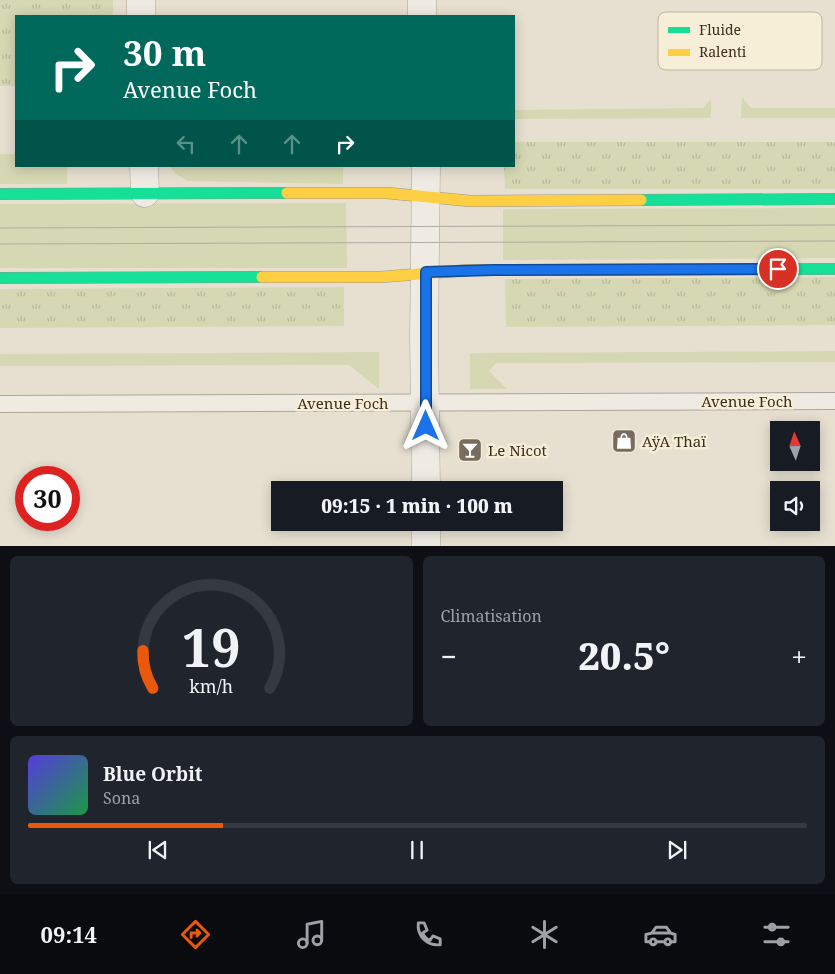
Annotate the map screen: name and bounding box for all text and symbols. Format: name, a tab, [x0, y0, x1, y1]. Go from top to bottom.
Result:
legend	[658, 12, 822, 70]
text: Fluide	[699, 20, 741, 39]
text: 30 m	[123, 29, 206, 76]
icon: right	[40, 35, 105, 100]
text: Ralenti	[699, 42, 747, 61]
text: Avenue Foch	[123, 74, 257, 104]
icon: left	[172, 130, 200, 158]
icon: ahead	[225, 130, 253, 158]
icon: ahead	[278, 130, 306, 158]
icon: right	[331, 130, 359, 158]
pin	[757, 248, 799, 290]
icon: arrive	[764, 255, 792, 283]
street label: Avenue Foch	[701, 391, 793, 411]
street label: Avenue Foch	[297, 393, 389, 413]
position arrow	[399, 399, 451, 451]
north arrow	[770, 421, 820, 471]
map controls	[770, 421, 820, 531]
shop icon: AÿA Thaï	[611, 428, 637, 454]
place label: AÿA Thaï	[642, 431, 706, 451]
bar icon: Le Nicot	[457, 437, 483, 463]
place label: Le Nicot	[488, 440, 547, 460]
speed limit sign: 30	[15, 466, 80, 531]
button: sound	[770, 481, 820, 531]
text: 09:15 · 1 min · 100 m	[321, 493, 513, 519]
text: Climatisation	[441, 605, 542, 627]
text: 19	[182, 611, 241, 682]
text: 20.5°	[578, 629, 670, 681]
text: −	[441, 637, 457, 675]
text: +	[791, 637, 807, 675]
text: km/h	[189, 674, 233, 698]
text: Blue Orbit	[103, 761, 203, 787]
text: Sona	[103, 787, 140, 809]
icon: previous	[144, 836, 172, 864]
icon: pause	[403, 836, 431, 864]
icon: next	[663, 836, 691, 864]
icon: directions	[178, 917, 213, 952]
icon: music	[294, 917, 329, 952]
icon: phone	[411, 917, 446, 952]
icon: climate	[527, 917, 562, 952]
icon: car	[643, 917, 678, 952]
icon: filters	[759, 917, 794, 952]
text: 09:14	[41, 919, 97, 949]

